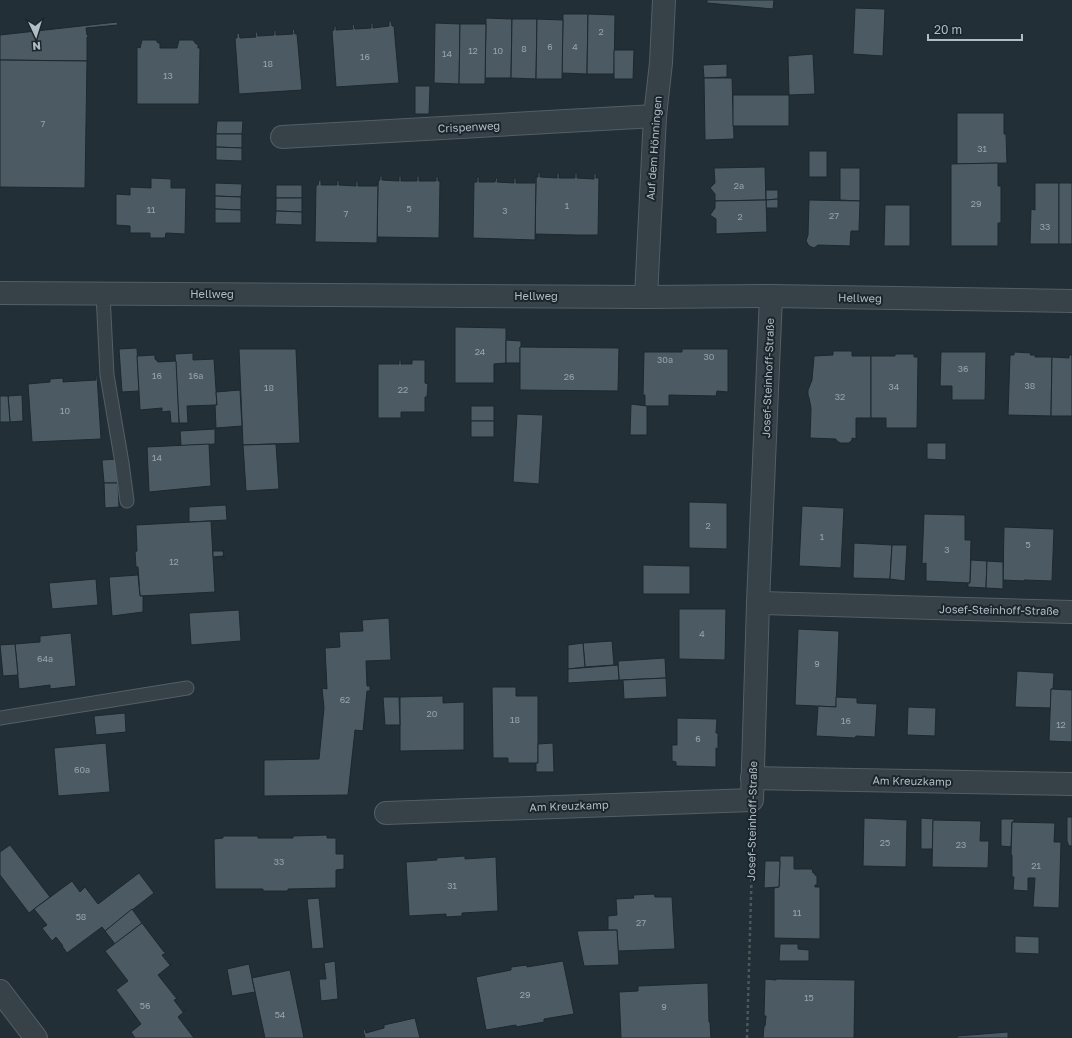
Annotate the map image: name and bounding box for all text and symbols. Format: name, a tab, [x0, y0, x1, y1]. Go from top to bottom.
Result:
north arrow	[16, 16, 56, 56]
scale bar	[928, 16, 1022, 42]
text: 20 m	[934, 22, 962, 37]
house number: 2	[598, 26, 604, 37]
text: N	[32, 40, 41, 53]
house number: 6	[547, 41, 553, 52]
house number: 4	[572, 41, 578, 52]
house number: 8	[521, 43, 527, 54]
house number: 12	[468, 45, 478, 56]
house number: 10	[493, 45, 503, 56]
house number: 14	[442, 48, 452, 59]
house number: 16	[360, 51, 370, 62]
house number: 18	[263, 58, 273, 69]
house number: 13	[163, 70, 173, 81]
street label: Auf dem Hönningen	[643, 95, 664, 200]
house number: 7	[41, 118, 46, 129]
street label: Crispenweg	[438, 118, 500, 135]
house number: 31	[977, 143, 987, 154]
house number: 2a	[734, 180, 744, 191]
house number: 29	[971, 198, 981, 209]
house number: 1	[565, 200, 570, 211]
house number: 5	[406, 203, 412, 214]
house number: 11	[147, 204, 156, 215]
house number: 3	[502, 205, 508, 216]
house number: 7	[344, 208, 349, 219]
house number: 27	[829, 210, 839, 221]
house number: 2	[737, 211, 743, 222]
house number: 33	[1040, 221, 1050, 232]
street label: Hellweg	[190, 287, 234, 300]
street label: Hellweg	[514, 289, 558, 302]
street label: Hellweg	[838, 291, 882, 304]
street label: Josef-Steinhoff-Straße	[759, 318, 776, 438]
house number: 24	[475, 346, 486, 357]
house number: 30	[704, 351, 715, 362]
house number: 30a	[657, 354, 673, 365]
house number: 36	[958, 363, 968, 374]
house number: 16	[152, 370, 162, 381]
house number: 16a	[189, 370, 203, 381]
house number: 26	[564, 371, 574, 382]
house number: 38	[1025, 380, 1035, 391]
house number: 34	[889, 381, 900, 392]
house number: 18	[264, 382, 274, 393]
house number: 22	[398, 384, 408, 395]
house number: 32	[835, 391, 845, 402]
house number: 10	[60, 405, 70, 416]
house number: 14	[152, 452, 162, 463]
house number: 2	[705, 520, 711, 531]
house number: 1	[820, 531, 825, 542]
house number: 5	[1025, 539, 1031, 550]
house number: 3	[944, 544, 950, 555]
house number: 12	[169, 556, 179, 567]
street label: Josef-Steinhoff-Straße	[939, 602, 1059, 617]
house number: 4	[699, 628, 705, 639]
house number: 64a	[37, 653, 53, 664]
house number: 9	[814, 658, 820, 669]
house number: 62	[340, 694, 350, 705]
house number: 20	[427, 708, 438, 719]
house number: 18	[510, 714, 520, 725]
house number: 16	[841, 715, 851, 726]
house number: 12	[1056, 719, 1066, 730]
house number: 6	[695, 733, 701, 744]
street label: Josef-Steinhoff-Straße	[744, 761, 759, 881]
house number: 60a	[74, 764, 90, 775]
street label: Am Kreuzkamp	[872, 773, 952, 788]
street label: Am Kreuzkamp	[529, 798, 609, 813]
house number: 25	[880, 837, 890, 848]
house number: 23	[956, 839, 966, 850]
house number: 33	[274, 856, 284, 867]
house number: 21	[1031, 860, 1041, 871]
house number: 31	[447, 880, 457, 891]
house number: 11	[793, 907, 802, 918]
house number: 58	[76, 911, 86, 922]
house number: 27	[636, 917, 646, 928]
house number: 29	[520, 989, 530, 1000]
house number: 15	[804, 992, 814, 1003]
house number: 56	[140, 1000, 150, 1011]
house number: 9	[661, 1001, 667, 1012]
house number: 54	[275, 1009, 286, 1020]

